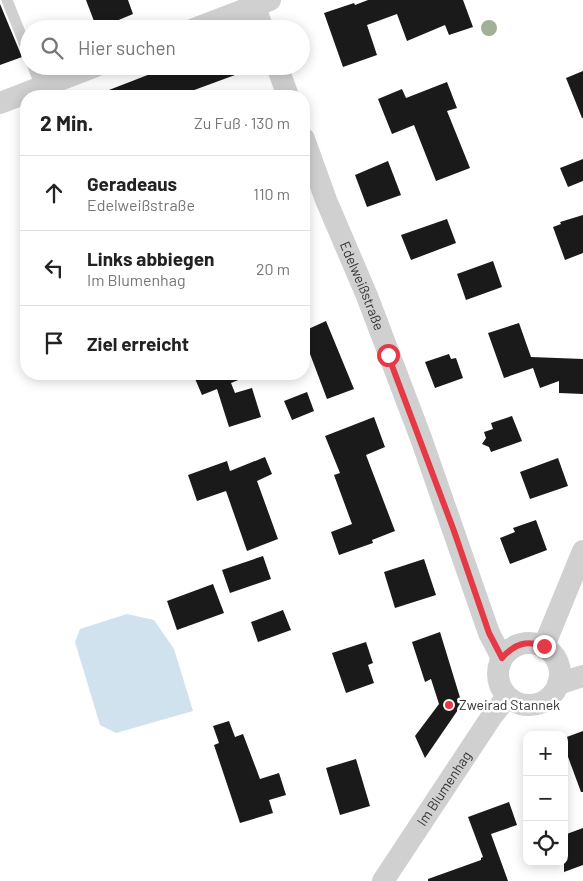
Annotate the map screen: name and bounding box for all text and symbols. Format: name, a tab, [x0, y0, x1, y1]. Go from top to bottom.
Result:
search box	[20, 20, 310, 75]
icon: search	[38, 34, 66, 62]
text: Hier suchen	[78, 36, 176, 59]
text: 2 Min.	[40, 110, 93, 135]
text: Zu Fuß · 130 m	[194, 113, 290, 132]
text: Geradeaus	[87, 172, 177, 195]
icon: ahead	[40, 179, 68, 207]
text: 110 m	[253, 184, 290, 203]
text: Edelweißstraße	[87, 195, 195, 214]
street label: Edelweißstraße	[337, 239, 388, 333]
text: Links abbiegen	[87, 247, 214, 270]
icon: left	[40, 254, 68, 282]
text: 20 m	[256, 259, 290, 278]
text: Im Blumenhag	[87, 270, 185, 289]
icon: arrive	[40, 329, 68, 357]
text: Ziel erreicht	[87, 332, 189, 355]
route start	[377, 344, 400, 367]
route end	[533, 635, 556, 658]
place label: Zweirad Stannek	[459, 696, 560, 713]
marker: Zweirad Stannek	[443, 699, 455, 711]
map controls	[523, 731, 568, 866]
button: +	[523, 731, 568, 776]
street label: Im Blumenhag	[413, 747, 475, 829]
button: −	[523, 776, 568, 821]
button: locate	[523, 821, 568, 866]

